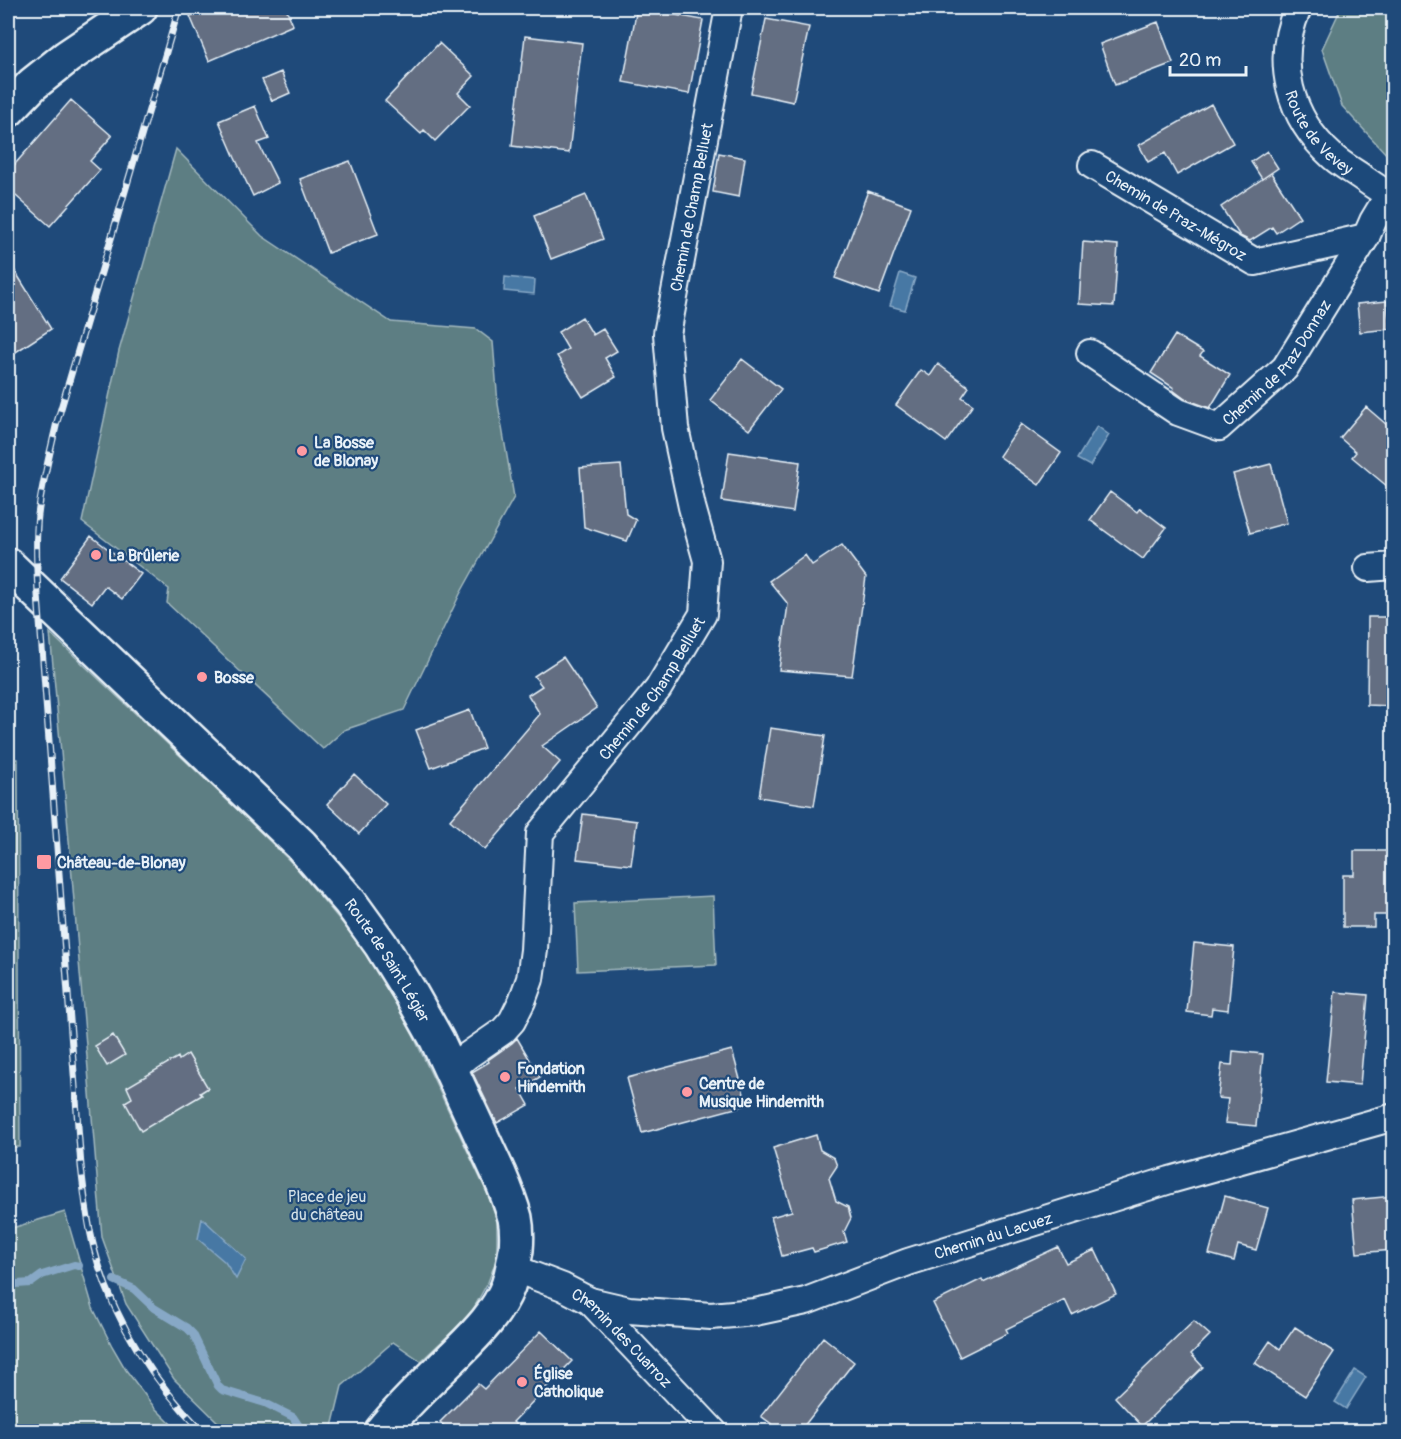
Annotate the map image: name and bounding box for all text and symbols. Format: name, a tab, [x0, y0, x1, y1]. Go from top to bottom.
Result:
scale bar	[1170, 39, 1246, 77]
text: 20 m	[1179, 49, 1221, 72]
street label: Route de Vevey	[1280, 88, 1357, 180]
street label: Chemin de Champ Belluet	[666, 121, 718, 293]
street label: Chemin de Praz-Mégroz	[1101, 166, 1250, 266]
street label: Chemin de Praz Donnaz	[1219, 296, 1336, 430]
place label: La Bosse de Blonay	[314, 433, 378, 471]
marker: La Bosse de Blonay	[295, 444, 309, 458]
place label: La Brûlerie	[108, 546, 180, 566]
marker: La Brûlerie	[89, 548, 103, 562]
street label: Chemin de Champ Belluet	[595, 613, 710, 764]
place label: Bosse	[214, 668, 255, 688]
marker: Bosse	[195, 670, 209, 684]
marker: Château-de-Blonay	[35, 853, 53, 871]
place label: Château-de-Blonay	[57, 853, 186, 873]
street label: Route de Saint Légier	[340, 895, 434, 1026]
place label: Fondation Hindemith	[517, 1059, 586, 1097]
marker: Fondation Hindemith	[498, 1070, 512, 1084]
place label: Centre de Musique Hindemith	[699, 1074, 825, 1112]
marker: Centre de Musique Hindemith	[680, 1085, 694, 1099]
park label: Place de jeu du château	[288, 1187, 366, 1225]
street label: Chemin du Lacuez	[932, 1208, 1055, 1264]
street label: Chemin des Cuarroz	[568, 1284, 676, 1392]
place label: Église Catholique	[534, 1363, 605, 1402]
marker: Église Catholique	[515, 1375, 529, 1389]

